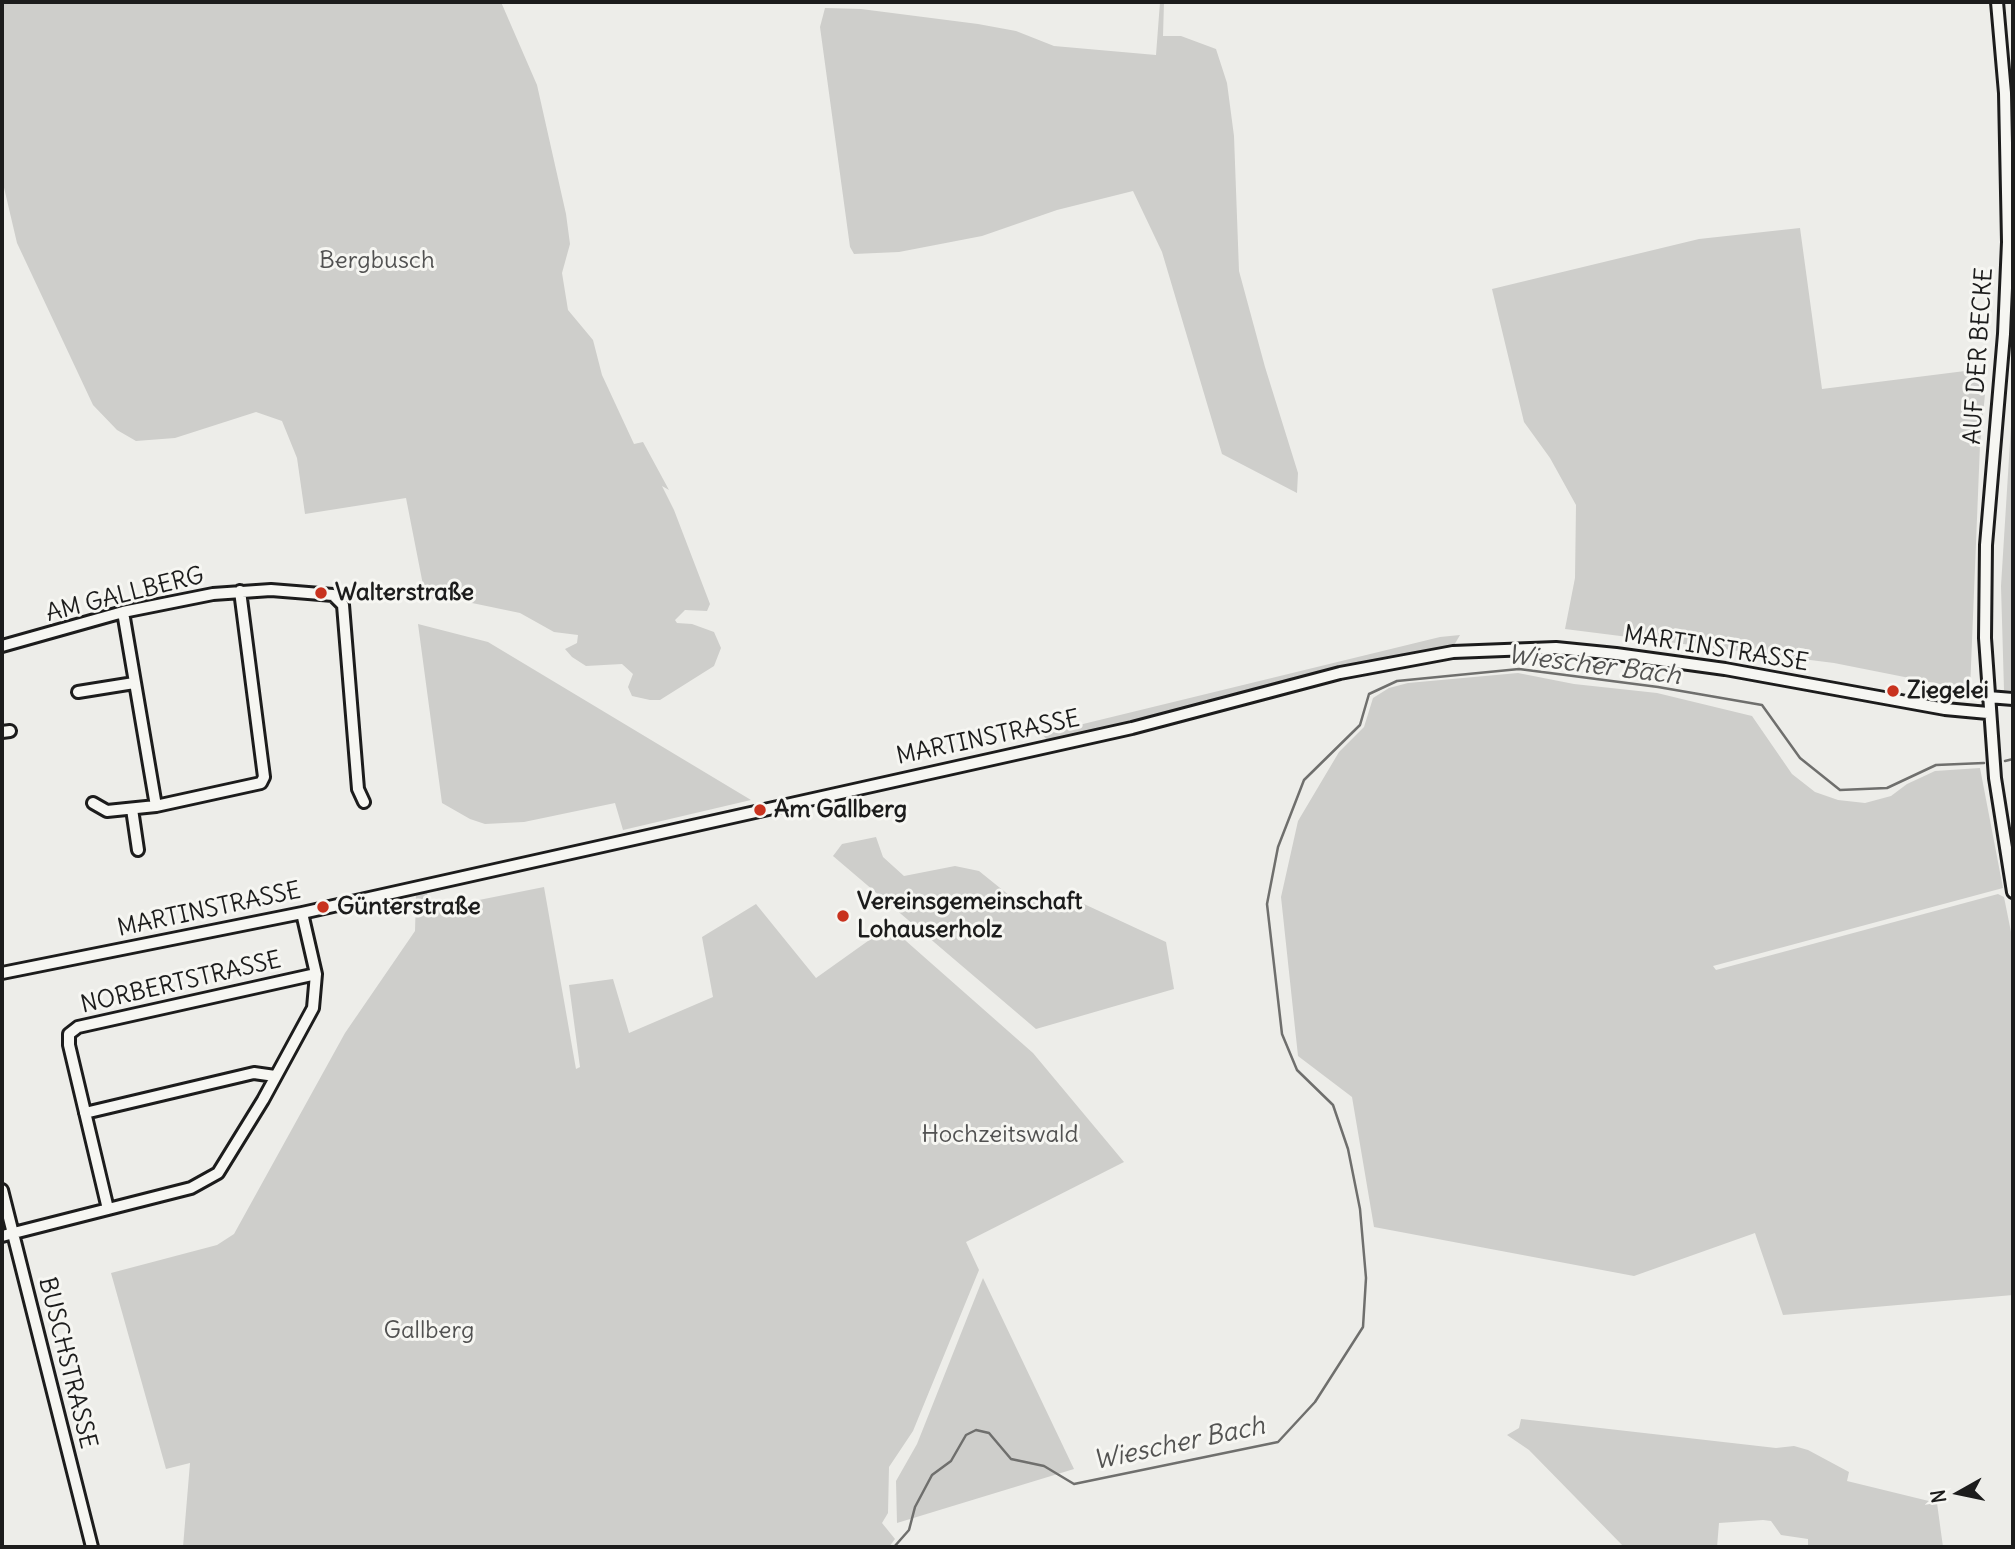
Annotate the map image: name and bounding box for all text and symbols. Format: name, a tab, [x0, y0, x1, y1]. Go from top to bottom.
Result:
park label: Bergbusch	[319, 247, 435, 275]
street label: AUF DER BECKE	[1958, 267, 2000, 445]
street label: AM GALLBERG	[43, 561, 207, 629]
place label: Walterstraße	[335, 579, 474, 607]
marker: Walterstraße	[313, 585, 329, 601]
street label: MARTINSTRASSE	[1622, 620, 1810, 678]
water label: Wiescher Bach	[1506, 640, 1682, 692]
place label: Ziegelei	[1907, 677, 1989, 705]
marker: Ziegelei	[1885, 683, 1901, 699]
street label: MARTINSTRASSE	[894, 705, 1082, 771]
place label: Am Gallberg	[774, 796, 907, 824]
marker: Am Gallberg	[752, 802, 768, 818]
street label: MARTINSTRASSE	[115, 877, 303, 943]
place label: Vereinsgemeinschaft Lohauserholz	[857, 888, 1082, 944]
place label: Günterstraße	[337, 893, 481, 921]
marker: Günterstraße	[315, 899, 331, 915]
marker: Vereinsgemeinschaft Lohauserholz	[835, 908, 851, 924]
street label: NORBERTSTRASSE	[78, 946, 284, 1020]
park label: Hochzeitswald	[921, 1121, 1079, 1149]
street label: BUSCHSTRASSE	[32, 1274, 102, 1452]
park label: Gallberg	[384, 1317, 474, 1345]
water label: Wiescher Bach	[1090, 1411, 1268, 1477]
north arrow	[1924, 1458, 1994, 1528]
text: N	[1925, 1488, 1951, 1505]

